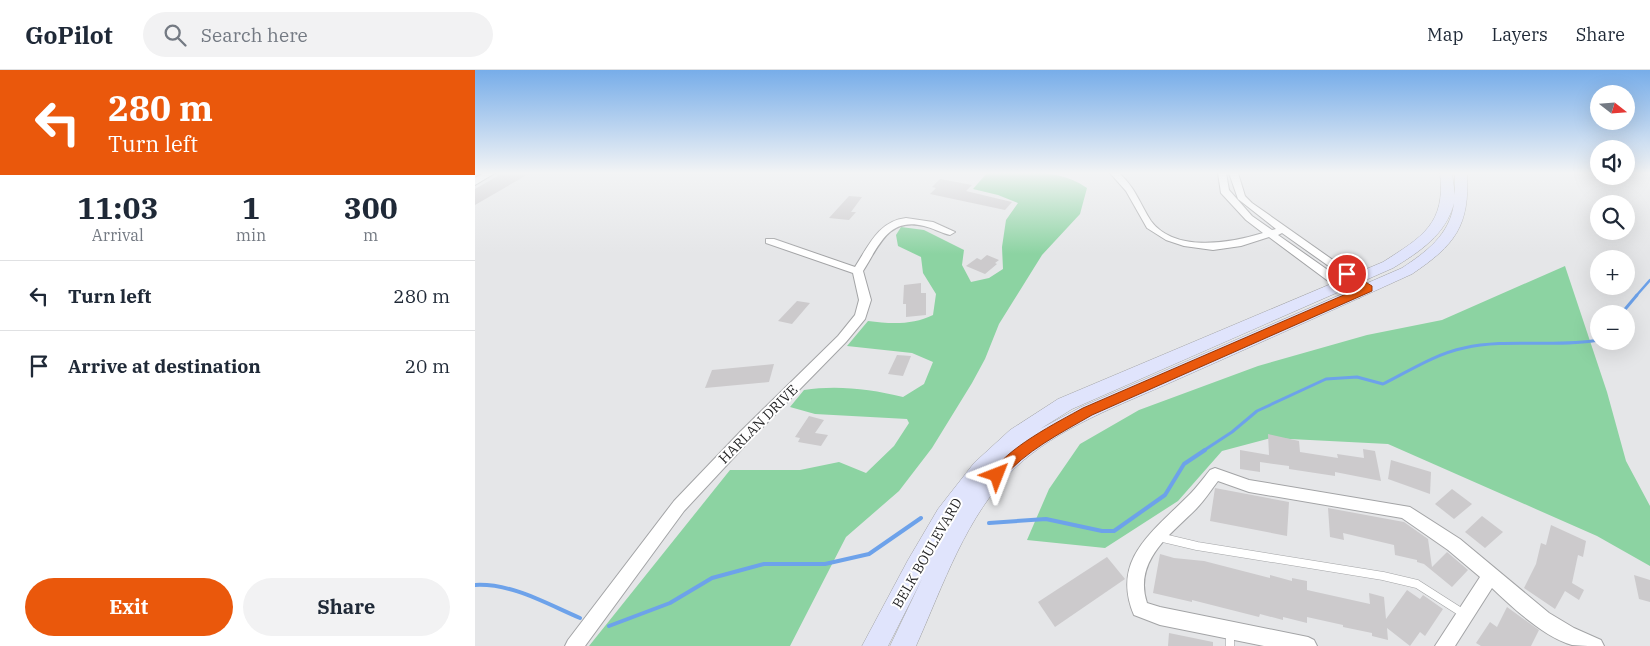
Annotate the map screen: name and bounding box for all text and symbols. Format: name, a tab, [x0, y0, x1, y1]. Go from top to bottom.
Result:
search box	[143, 12, 493, 57]
text: GoPilot	[25, 19, 113, 51]
icon: search	[161, 21, 189, 49]
text: Search here	[201, 23, 308, 47]
text: Map	[1427, 23, 1464, 46]
text: Layers	[1492, 23, 1548, 46]
text: Share	[1576, 23, 1625, 46]
text: 280 m	[108, 85, 213, 131]
north arrow	[1590, 85, 1635, 130]
map controls	[1590, 85, 1635, 350]
icon: left	[25, 90, 90, 155]
text: Turn left	[108, 129, 198, 158]
button: sound	[1590, 140, 1635, 185]
text: 11:03	[77, 188, 158, 227]
text: 1	[242, 188, 260, 227]
text: 300	[344, 188, 398, 227]
button: search	[1590, 195, 1635, 240]
text: Arrival	[92, 225, 144, 245]
text: min	[236, 225, 266, 245]
text: m	[363, 225, 378, 245]
button: +	[1590, 250, 1635, 295]
pin	[1326, 253, 1368, 295]
icon: arrive	[1333, 260, 1361, 288]
icon: left	[25, 282, 53, 310]
text: Turn left	[68, 284, 151, 308]
text: 280 m	[393, 284, 450, 308]
button: −	[1590, 305, 1635, 350]
icon: arrive	[25, 352, 53, 380]
text: Arrive at destination	[68, 354, 261, 378]
text: 20 m	[405, 354, 450, 378]
street label: HARLAN DRIVE	[715, 381, 801, 467]
position arrow	[970, 448, 1022, 500]
street label: BELK BOULEVARD	[888, 495, 966, 611]
button: Exit	[25, 578, 233, 636]
button: Share	[243, 578, 450, 636]

